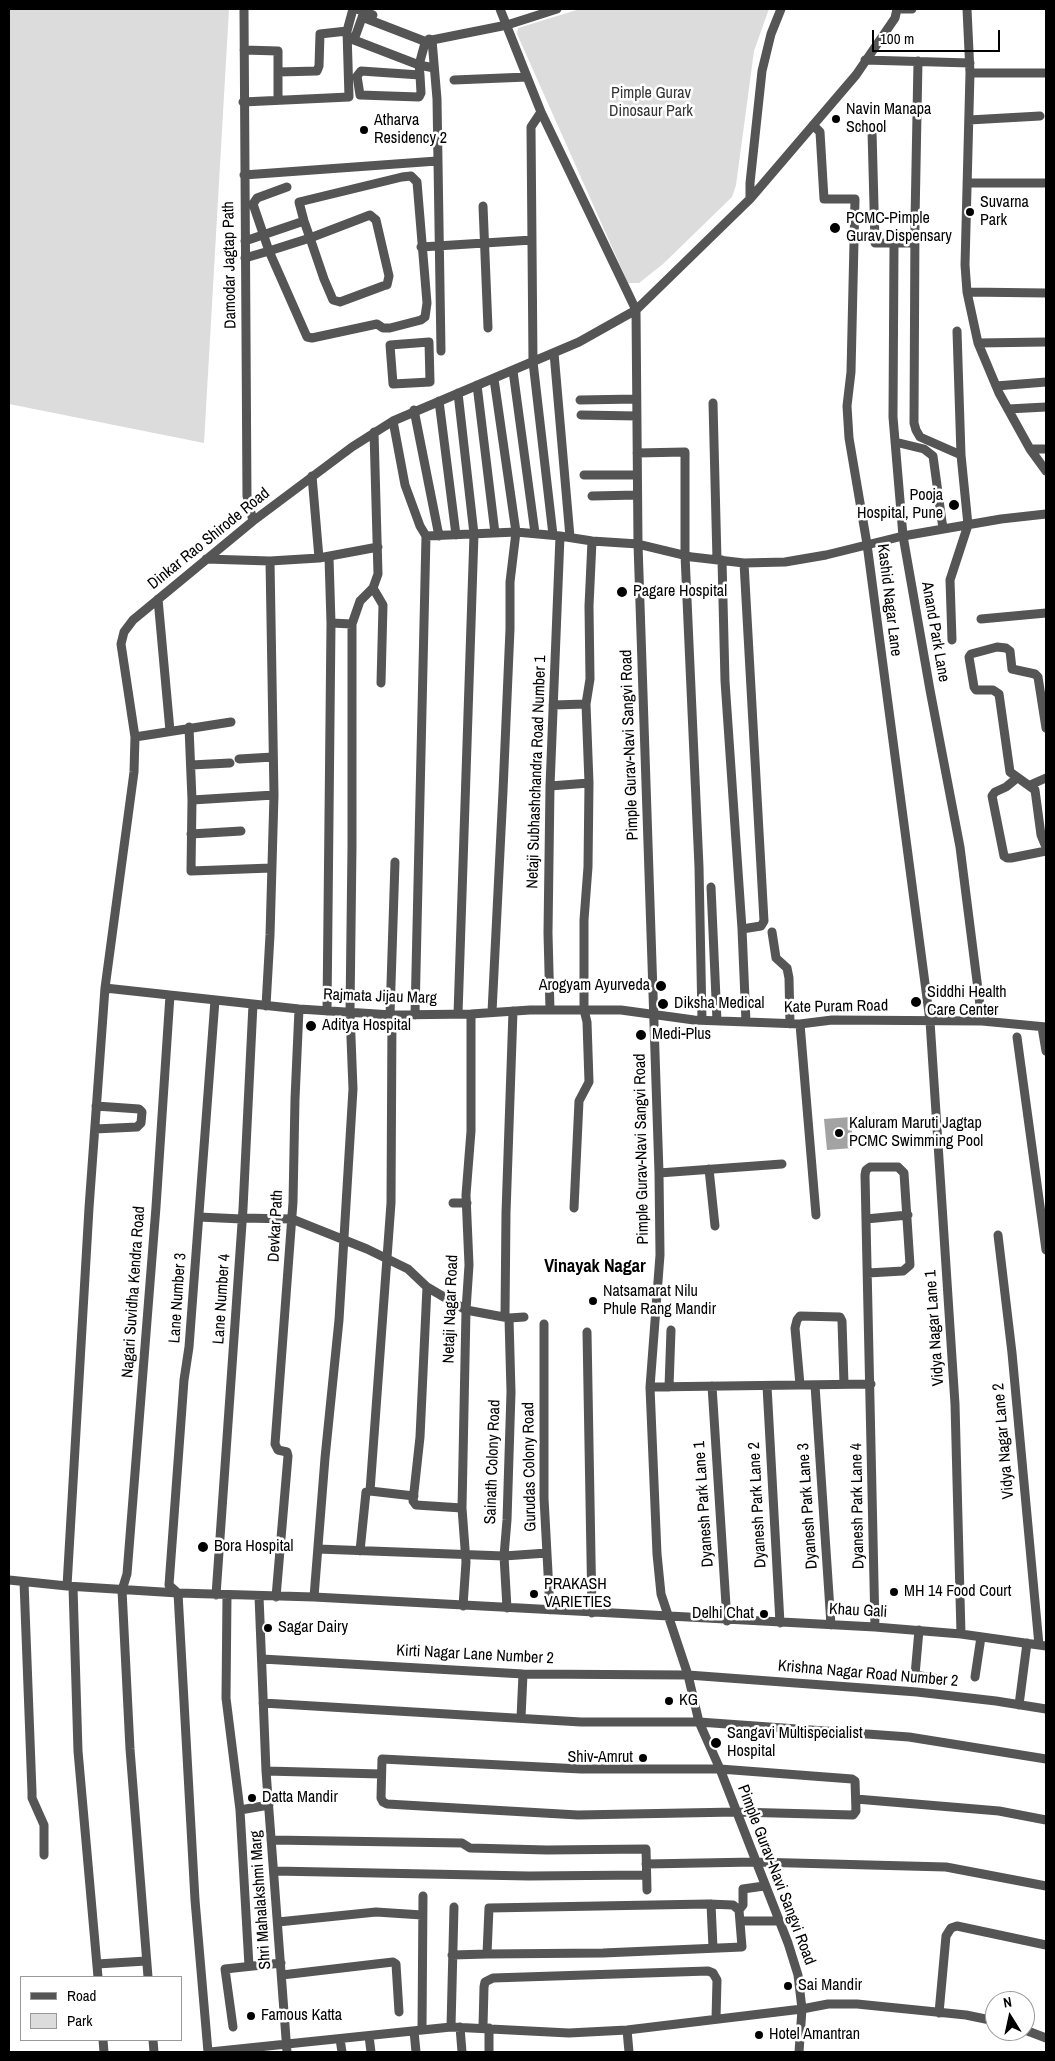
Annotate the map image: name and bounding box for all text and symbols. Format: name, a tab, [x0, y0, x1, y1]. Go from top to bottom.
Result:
scale bar	[875, 20, 1002, 52]
text: 100 m	[880, 28, 914, 49]
park label: Pimple Gurav Dinosaur Park	[609, 84, 693, 122]
place label: Navin Manapa School	[846, 100, 931, 138]
place label: Atharva Residency 2	[374, 111, 447, 149]
marker: Navin Manapa School	[830, 113, 842, 125]
marker: Atharva Residency 2	[358, 124, 370, 136]
place label: Suvarna Park	[980, 193, 1029, 231]
street label: Damodar Jagtap Path	[219, 201, 241, 329]
marker: Suvarna Park	[964, 206, 976, 218]
place label: PCMC-Pimple Gurav Dispensary	[846, 209, 952, 247]
marker: PCMC-Pimple Gurav Dispensary	[828, 221, 842, 235]
street label: Dinkar Rao Shirode Road	[144, 484, 274, 594]
place label: Pooja Hospital, Pune	[857, 486, 943, 524]
marker: Pooja Hospital, Pune	[947, 498, 961, 512]
street label: Kashid Nagar Lane	[873, 543, 905, 657]
street label: Anand Park Lane	[917, 580, 953, 684]
place label: Pagare Hospital	[633, 582, 727, 602]
marker: Pagare Hospital	[615, 585, 629, 599]
street label: Pimple Gurav-Navi Sangvi Road	[617, 649, 643, 841]
street label: Netaji Subhashchandra Road Number 1	[523, 655, 551, 889]
place label: Arogyam Ayurveda	[539, 976, 650, 996]
marker: Arogyam Ayurveda	[654, 979, 668, 993]
place label: Siddhi Health Care Center	[927, 983, 1007, 1021]
street label: Rajmata Jijau Marg	[323, 985, 437, 1009]
place label: Diksha Medical	[674, 994, 764, 1014]
marker: Siddhi Health Care Center	[909, 995, 923, 1009]
street label: Kate Puram Road	[784, 996, 888, 1018]
marker: Diksha Medical	[656, 997, 670, 1011]
place label: Aditya Hospital	[322, 1016, 411, 1036]
marker: Aditya Hospital	[304, 1019, 318, 1033]
place label: Medi-Plus	[652, 1025, 711, 1045]
marker: Medi-Plus	[634, 1028, 648, 1042]
street label: Pimple Gurav-Navi Sangvi Road	[631, 1053, 653, 1245]
place label: Kaluram Maruti Jagtap PCMC Swimming Pool	[849, 1114, 983, 1152]
marker: Kaluram Maruti Jagtap PCMC Swimming Pool	[833, 1127, 845, 1139]
street label: Devkar Path	[265, 1189, 287, 1263]
street label: Nagari Suvidha Kendra Road	[118, 1205, 150, 1379]
street label: Lane Number 3	[165, 1252, 191, 1344]
street label: Lane Number 4	[209, 1253, 235, 1345]
street label: Netaji Nagar Road	[440, 1254, 462, 1364]
district label: Vinayak Nagar	[544, 1256, 646, 1278]
street label: Vidya Nagar Lane 1	[921, 1269, 949, 1387]
place label: Natsamarat Nilu Phule Rang Mandir	[603, 1282, 716, 1320]
marker: Natsamarat Nilu Phule Rang Mandir	[587, 1295, 599, 1307]
street label: Vidya Nagar Lane 2	[989, 1382, 1019, 1500]
street label: Sainath Colony Road	[481, 1399, 505, 1525]
street label: Gurudas Colony Road	[519, 1402, 541, 1532]
street label: Dyanesh Park Lane 1	[690, 1440, 718, 1568]
street label: Dyanesh Park Lane 2	[745, 1441, 771, 1569]
street label: Dyanesh Park Lane 3	[794, 1442, 822, 1570]
street label: Dyanesh Park Lane 4	[847, 1443, 869, 1569]
place label: Bora Hospital	[214, 1537, 293, 1557]
marker: Bora Hospital	[196, 1540, 210, 1554]
place label: PRAKASH VARIETIES	[544, 1575, 612, 1613]
place label: MH 14 Food Court	[904, 1582, 1011, 1602]
marker: MH 14 Food Court	[888, 1586, 900, 1598]
marker: PRAKASH VARIETIES	[528, 1588, 540, 1600]
street label: Khau Gali	[828, 1600, 888, 1622]
place label: Delhi Chat	[692, 1604, 754, 1624]
marker: Delhi Chat	[758, 1608, 770, 1620]
place label: Sagar Dairy	[278, 1618, 348, 1638]
marker: Sagar Dairy	[262, 1622, 274, 1634]
street label: Kirti Nagar Lane Number 2	[396, 1641, 554, 1669]
street label: Krishna Nagar Road Number 2	[777, 1657, 959, 1691]
place label: KG	[679, 1691, 698, 1711]
marker: KG	[663, 1695, 675, 1707]
place label: Sangavi Multispecialist Hospital	[727, 1724, 863, 1762]
marker: Sangavi Multispecialist Hospital	[709, 1736, 723, 1750]
place label: Shiv-Amrut	[567, 1748, 633, 1768]
marker: Shiv-Amrut	[637, 1752, 649, 1764]
street label: Pimple Gurav-Navi Sangvi Road	[733, 1782, 819, 1968]
place label: Datta Mandir	[262, 1788, 338, 1808]
marker: Datta Mandir	[246, 1792, 258, 1804]
street label: Shri Mahalakshmi Marg	[247, 1830, 275, 1970]
legend	[20, 1976, 182, 2041]
place label: Sai Mandir	[798, 1976, 862, 1996]
marker: Sai Mandir	[782, 1980, 794, 1992]
text: Road	[67, 1985, 96, 2006]
north arrow	[985, 1991, 1035, 2041]
text: N	[1002, 1993, 1013, 2012]
place label: Famous Katta	[261, 2006, 342, 2026]
text: Park	[67, 2010, 92, 2031]
marker: Famous Katta	[245, 2010, 257, 2022]
place label: Hotel Amantran	[769, 2025, 860, 2045]
marker: Hotel Amantran	[753, 2029, 765, 2041]

